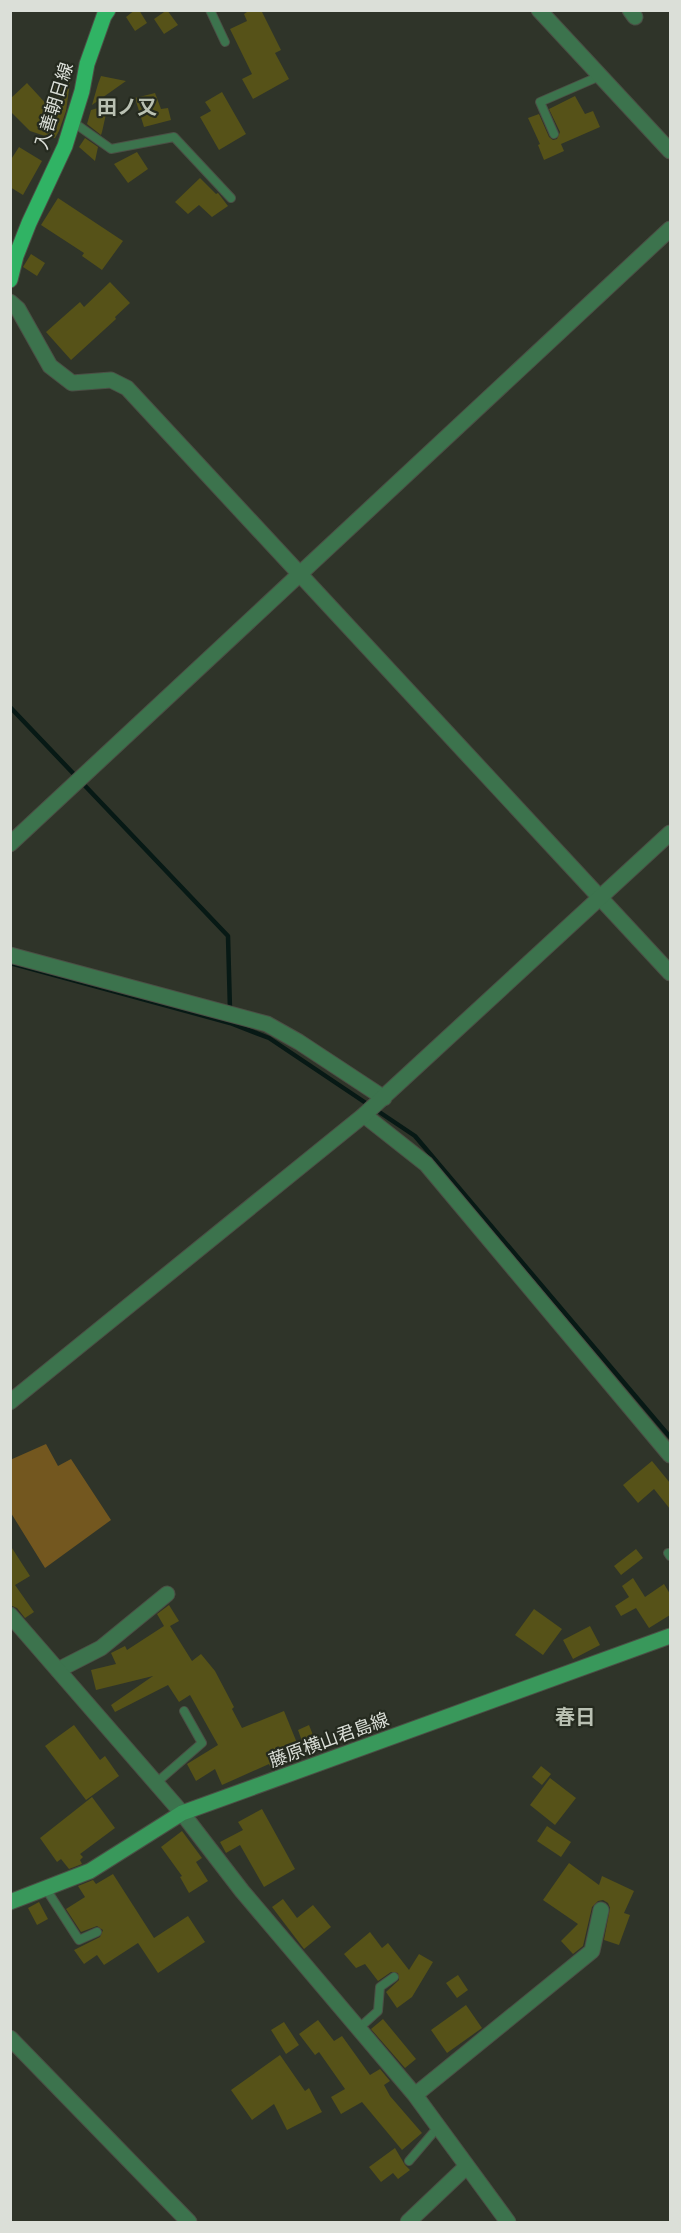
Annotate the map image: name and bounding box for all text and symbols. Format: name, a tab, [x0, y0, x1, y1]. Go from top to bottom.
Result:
street label: 入善朝日線	[30, 60, 77, 152]
district label: 田ノ又	[97, 95, 157, 119]
district label: 春日	[555, 1705, 595, 1729]
street label: 藤原横山君島線	[266, 1708, 392, 1771]

